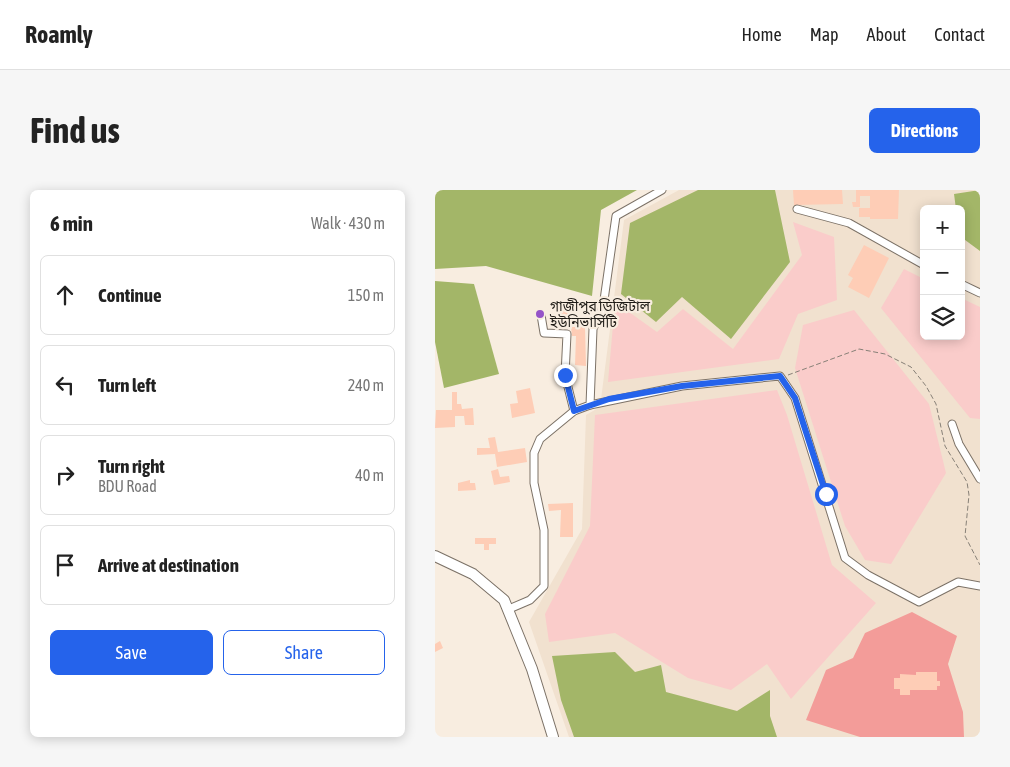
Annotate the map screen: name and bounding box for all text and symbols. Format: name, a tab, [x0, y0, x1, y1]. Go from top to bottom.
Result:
text: Roamly	[25, 21, 93, 48]
text: Home	[742, 24, 782, 45]
text: Map	[810, 24, 839, 45]
text: About	[867, 24, 906, 45]
text: Contact	[934, 24, 985, 45]
button: Directions	[869, 108, 980, 153]
text: Find us	[30, 110, 120, 150]
map controls	[920, 205, 965, 340]
button: +	[920, 205, 965, 250]
text: 6 min	[50, 211, 93, 235]
text: Walk · 430 m	[311, 214, 385, 232]
button: −	[920, 250, 965, 295]
icon: ahead	[51, 281, 79, 309]
text: Continue	[98, 284, 162, 306]
text: 150 m	[348, 286, 384, 304]
button: layers	[920, 295, 965, 340]
place label: গাজীপুর ডিজিটাল ইউনিভার্সিটি	[549, 298, 651, 330]
marker: গাজীপুর ডিজিটাল ইউনিভার্সিটি	[534, 308, 546, 320]
route end	[554, 364, 577, 387]
icon: left	[51, 371, 79, 399]
text: Turn left	[98, 374, 156, 396]
text: 240 m	[348, 376, 384, 394]
text: Turn right	[98, 455, 165, 477]
icon: right	[51, 461, 79, 489]
text: 40 m	[355, 466, 384, 484]
text: BDU Road	[98, 477, 157, 495]
route start	[815, 483, 838, 506]
icon: arrive	[51, 551, 79, 579]
text: Arrive at destination	[98, 554, 239, 576]
button: Save	[50, 630, 213, 675]
button: Share	[223, 630, 385, 675]

